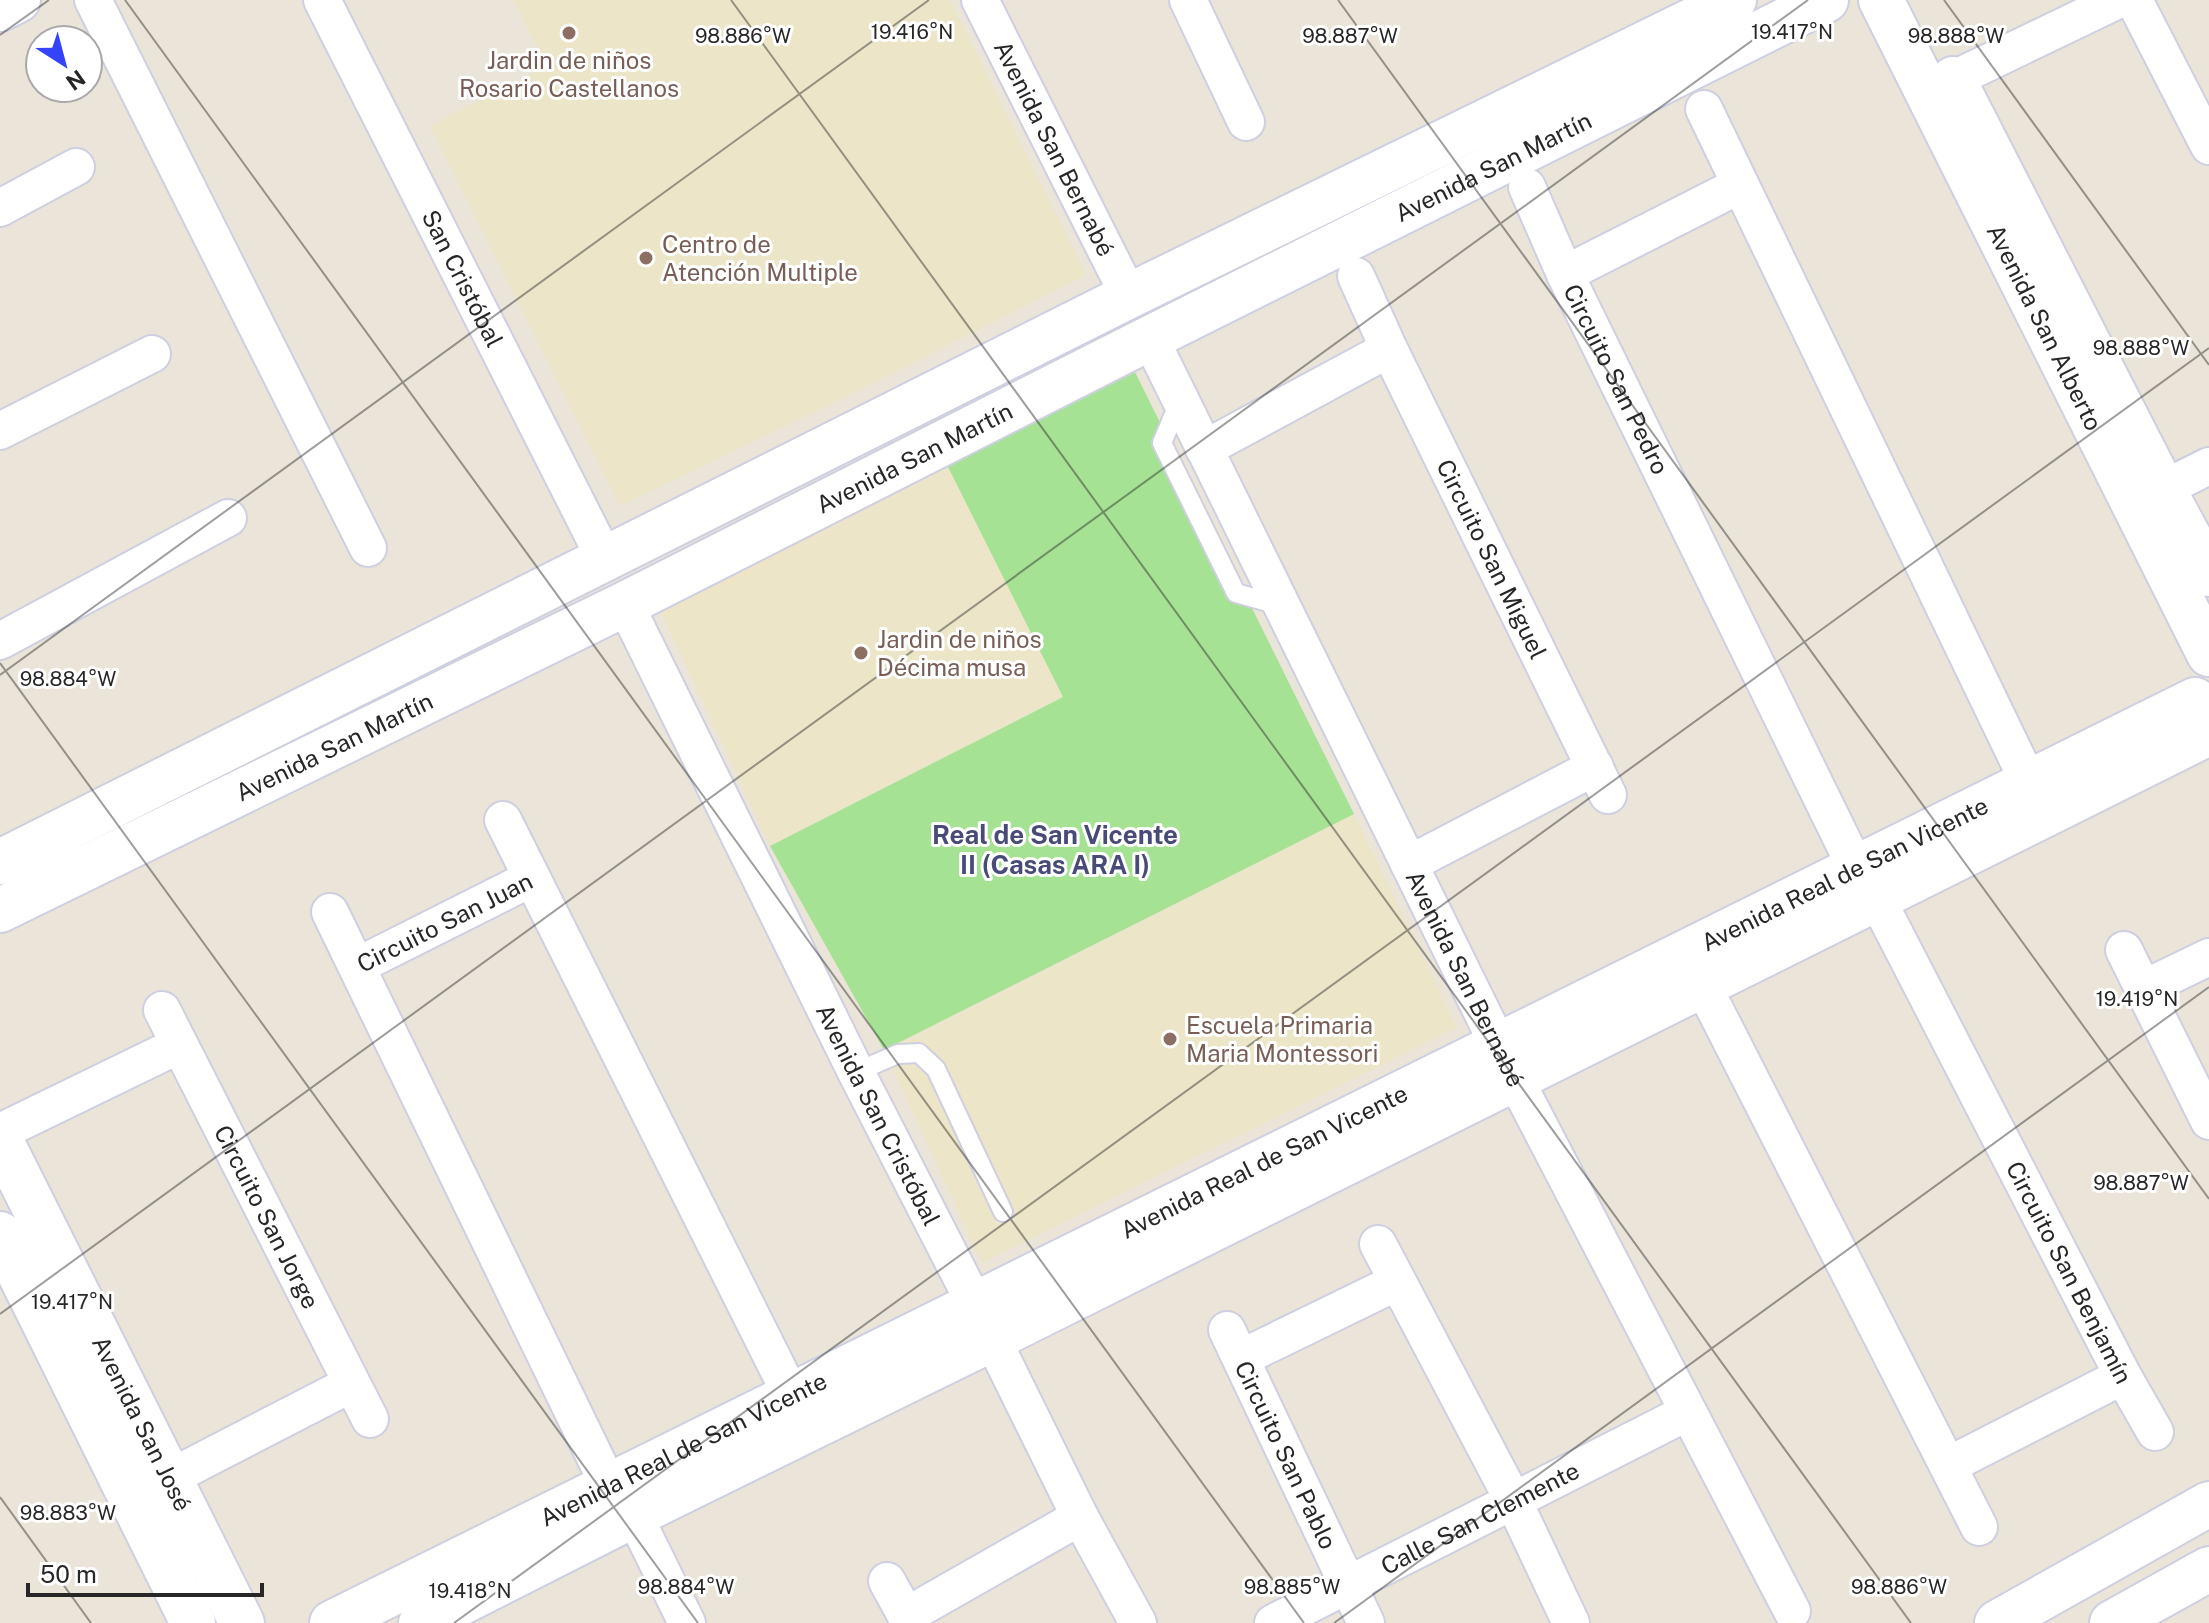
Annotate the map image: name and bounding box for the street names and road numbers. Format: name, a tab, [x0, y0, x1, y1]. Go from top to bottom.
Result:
street label: Avenida San Bernabé	[989, 36, 1121, 261]
street label: Avenida San Martín	[1390, 106, 1596, 227]
street label: San Cristóbal	[417, 205, 509, 352]
street label: Avenida San Alberto	[1982, 219, 2109, 435]
street label: Circuito San Pedro	[1558, 280, 1675, 479]
street label: Avenida San Martín	[811, 396, 1017, 519]
street label: Circuito San Miguel	[1431, 455, 1553, 663]
street label: Avenida San Martín	[231, 686, 437, 806]
street label: Avenida Real de San Vicente	[1697, 791, 1993, 956]
street label: Circuito San Juan	[352, 866, 537, 978]
street label: Avenida San Bernabé	[1400, 866, 1531, 1091]
street label: Avenida San Cristóbal	[811, 999, 946, 1230]
street label: Avenida Real de San Vicente	[1116, 1079, 1412, 1244]
street label: Circuito San Jorge	[209, 1120, 325, 1313]
street label: Circuito San Benjamín	[2001, 1157, 2138, 1388]
street label: Avenida San José	[87, 1331, 198, 1516]
street label: Circuito San Pablo	[1230, 1356, 1343, 1553]
street label: Avenida Real de San Vicente	[535, 1366, 831, 1532]
street label: Calle San Clemente	[1376, 1456, 1584, 1580]

